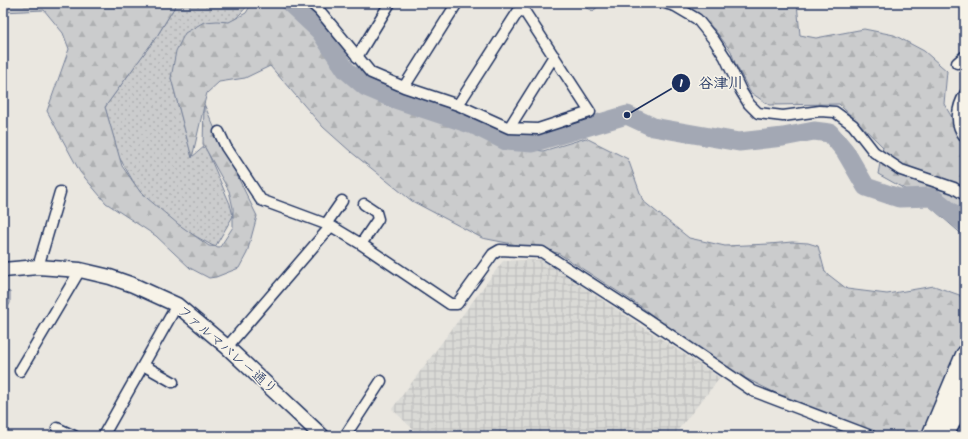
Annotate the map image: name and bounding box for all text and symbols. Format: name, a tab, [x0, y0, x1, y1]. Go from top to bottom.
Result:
callout: 谷津川	[671, 70, 752, 97]
text: 谷津川	[698, 72, 744, 96]
text: 1	[679, 74, 683, 93]
street label: ファルマバレー通り	[172, 300, 282, 400]

